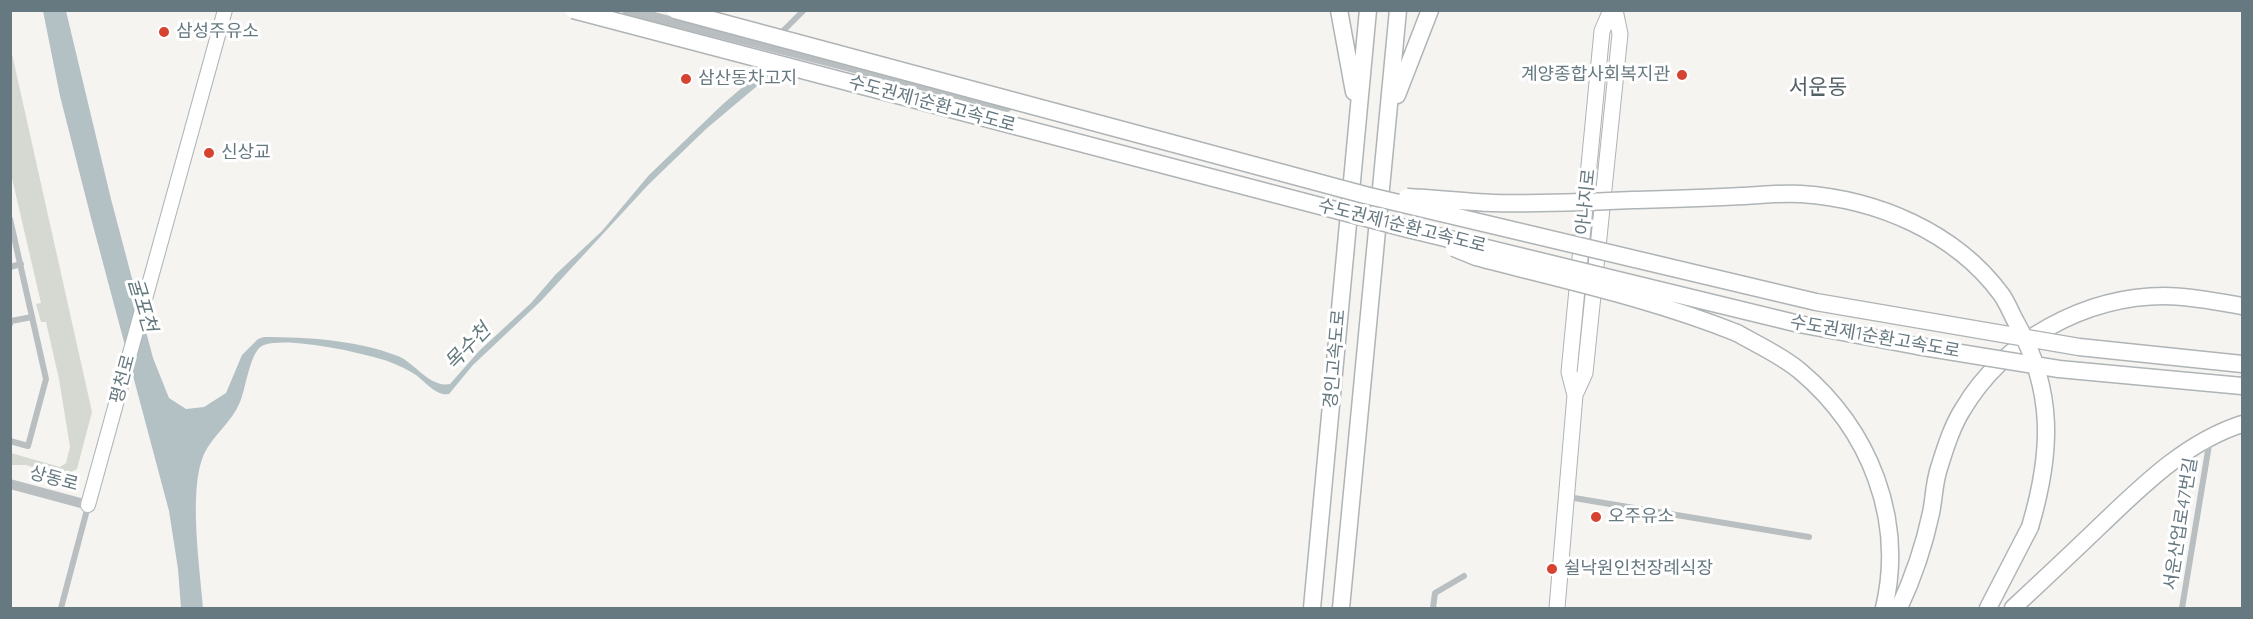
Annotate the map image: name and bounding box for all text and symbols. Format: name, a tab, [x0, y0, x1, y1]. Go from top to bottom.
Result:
place label: 삼성주유소	[176, 21, 259, 43]
marker: 삼성주유소	[157, 25, 171, 39]
place label: 계양종합사회복지관	[1521, 64, 1670, 86]
place label: 삼산동차고지	[698, 68, 797, 90]
marker: 계양종합사회복지관	[1675, 68, 1689, 82]
street label: 수도권제1순환고속도로	[846, 71, 1018, 137]
marker: 삼산동차고지	[679, 72, 693, 86]
district label: 서운동	[1789, 75, 1847, 101]
place label: 신상교	[221, 142, 271, 164]
marker: 신상교	[202, 146, 216, 160]
street label: 아나지로	[1572, 168, 1600, 236]
street label: 수도권제1순환고속도로	[1316, 195, 1488, 257]
water label: 굴포천	[122, 275, 162, 335]
street label: 경인고속도로	[1320, 309, 1350, 409]
street label: 수도권제1순환고속도로	[1788, 311, 1962, 363]
water label: 목수천	[440, 319, 496, 375]
street label: 평천로	[106, 352, 140, 406]
street label: 서운산업로47번길	[2160, 456, 2202, 592]
street label: 상동로	[27, 462, 81, 496]
place label: 오주유소	[1608, 506, 1674, 528]
marker: 오주유소	[1589, 510, 1603, 524]
place label: 쉴낙원인천장례식장	[1564, 558, 1713, 580]
marker: 쉴낙원인천장례식장	[1545, 562, 1559, 576]

